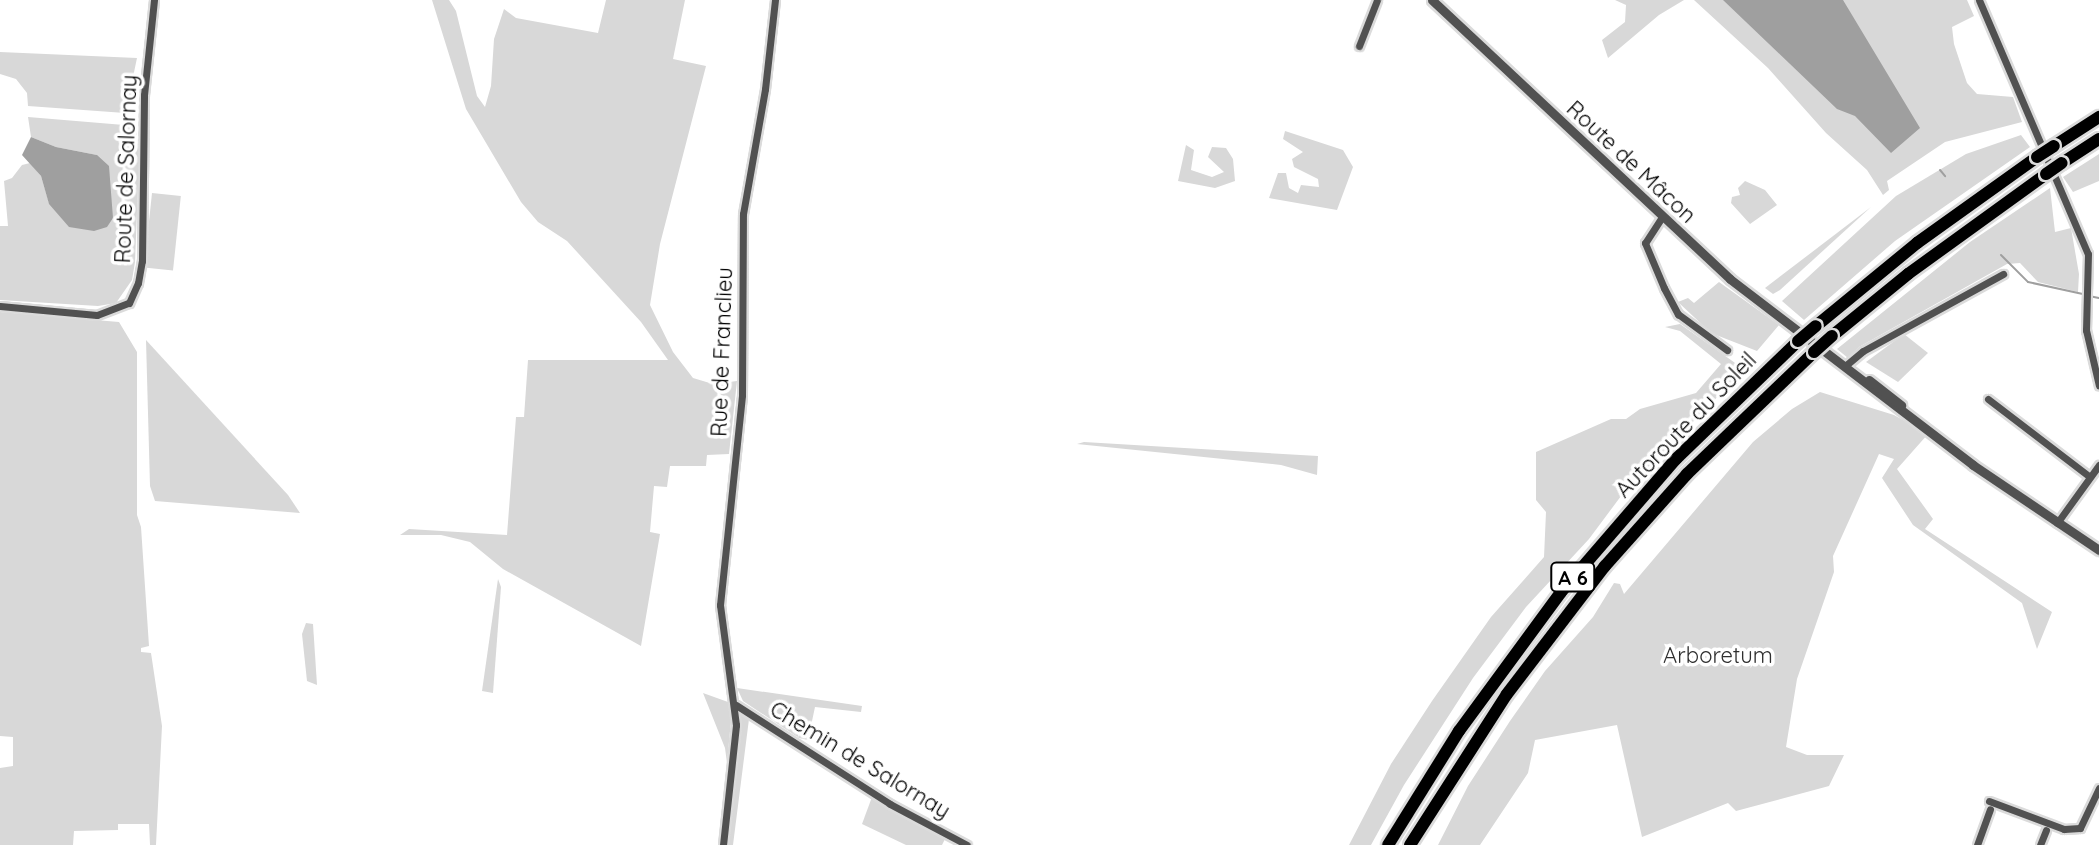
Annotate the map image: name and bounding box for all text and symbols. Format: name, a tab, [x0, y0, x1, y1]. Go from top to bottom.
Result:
street label: Route de Salornay	[110, 74, 142, 264]
street label: Route de Mâcon	[1561, 95, 1701, 229]
street label: Rue de Franclieu	[706, 267, 738, 437]
street label: Autoroute du Soleil	[1610, 347, 1762, 503]
road number: A 6	[1549, 561, 1597, 593]
park label: Arboretum	[1663, 643, 1773, 669]
street label: Chemin de Salornay	[765, 696, 955, 824]

